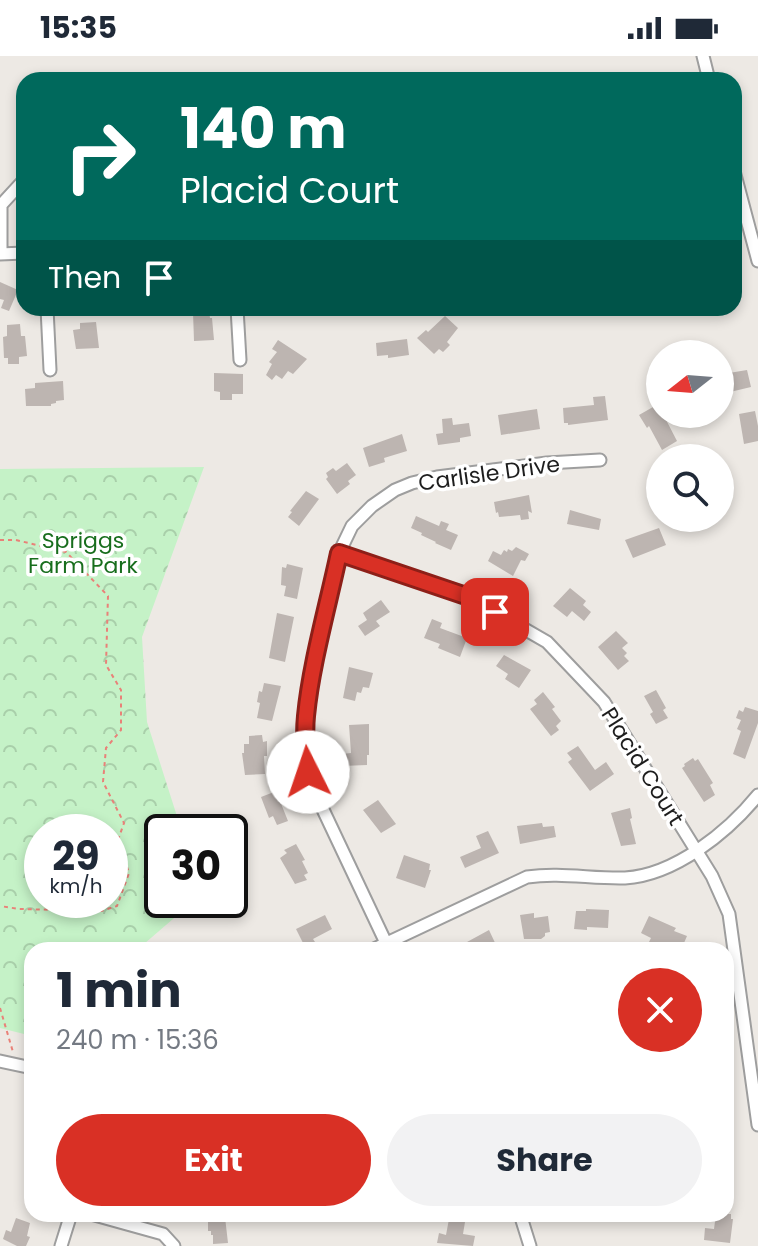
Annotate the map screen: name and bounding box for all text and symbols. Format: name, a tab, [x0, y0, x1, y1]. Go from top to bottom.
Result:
text: 15:35	[40, 6, 117, 49]
text: 140 m	[180, 89, 347, 168]
icon: right	[48, 104, 152, 208]
text: Placid Court	[180, 165, 399, 216]
text: Then	[48, 256, 121, 299]
icon: arrive	[137, 256, 181, 300]
north arrow	[646, 340, 734, 428]
map controls	[646, 340, 734, 532]
button: search	[646, 444, 734, 532]
street label: Carlisle Drive	[416, 448, 562, 499]
park label: Spriggs Farm Park	[28, 525, 139, 581]
pin	[461, 578, 529, 646]
icon: arrive	[473, 590, 517, 634]
street label: Placid Court	[594, 701, 691, 831]
position arrow	[266, 730, 350, 814]
speed limit sign: 30	[144, 814, 248, 918]
text: 29	[52, 828, 100, 884]
text: km/h	[49, 872, 103, 900]
text: 1 min	[56, 957, 182, 1024]
button: close	[618, 968, 702, 1052]
text: 240 m · 15:36	[56, 1022, 219, 1058]
button: Exit	[56, 1114, 371, 1206]
button: Share	[387, 1114, 702, 1206]

